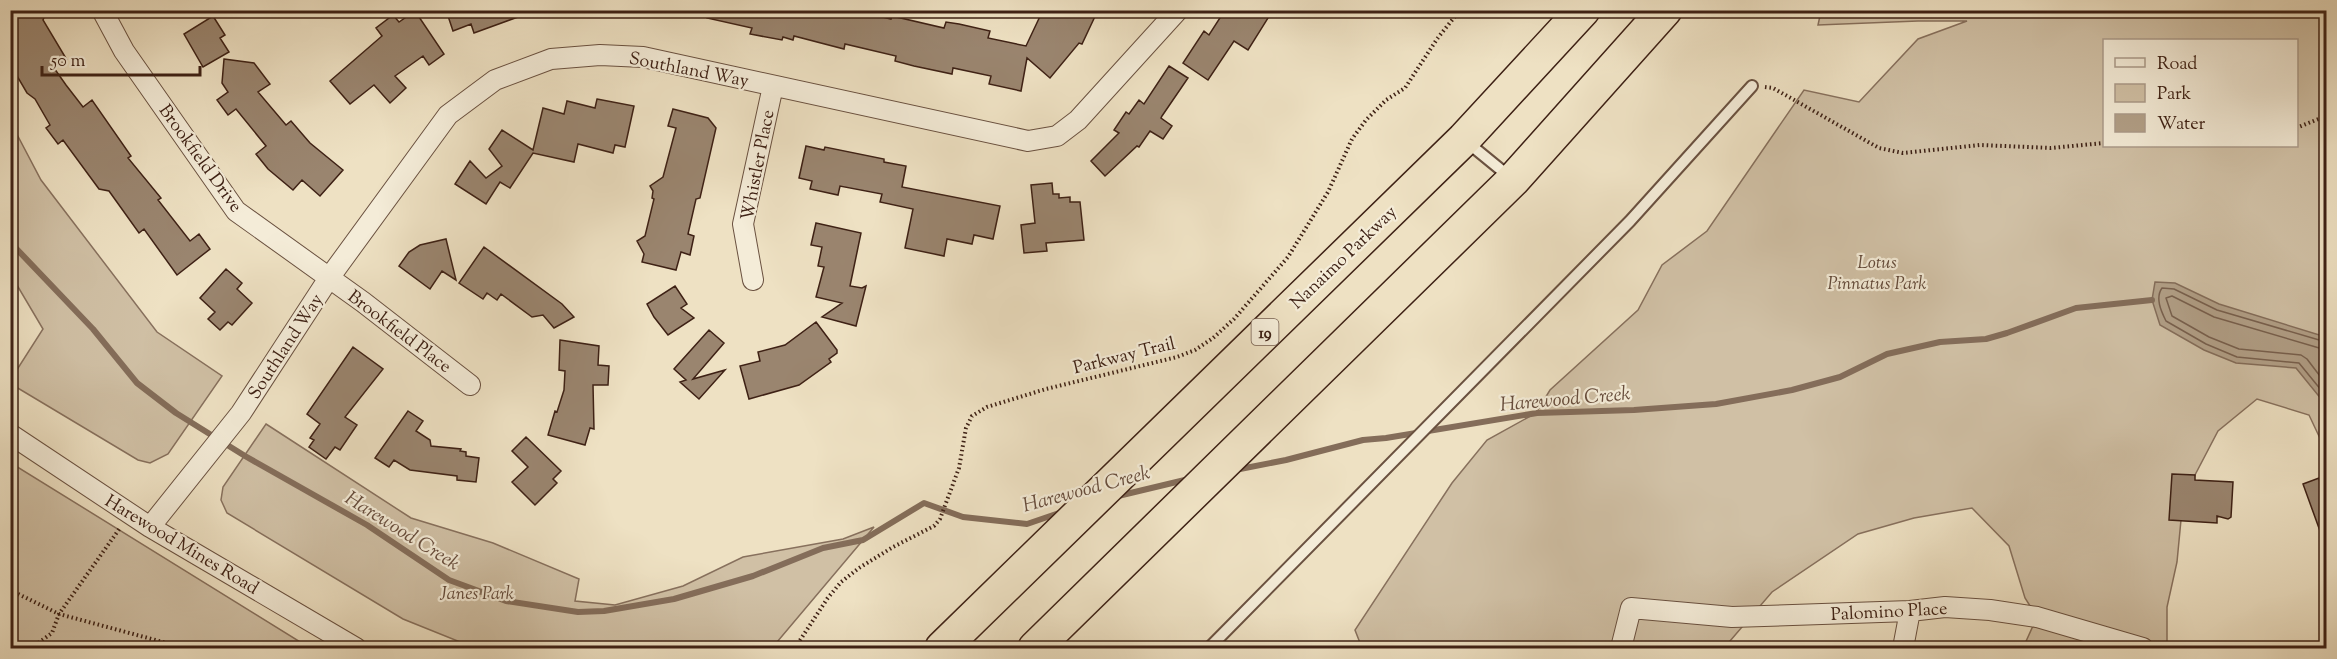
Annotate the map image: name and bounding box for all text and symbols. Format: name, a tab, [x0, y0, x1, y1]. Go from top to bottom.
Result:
scale bar	[42, 39, 200, 77]
legend	[2103, 39, 2298, 147]
street label: Southland Way	[627, 47, 751, 95]
text: 50 m	[50, 49, 86, 75]
text: Road	[2157, 52, 2197, 78]
text: Park	[2157, 82, 2192, 108]
street label: Brookfield Drive	[151, 100, 247, 218]
street label: Whistler Place	[735, 108, 782, 223]
text: Water	[2157, 112, 2206, 138]
street label: Nanaimo Parkway	[1285, 201, 1404, 316]
park label: Lotus Pinnatus Park	[1828, 251, 1926, 298]
street label: Brookfield Place	[341, 285, 456, 380]
street label: Southland Way	[243, 289, 331, 405]
road number: 19	[1252, 319, 1278, 345]
street label: Parkway Trail	[1071, 332, 1178, 382]
water label: Harewood Creek	[1499, 380, 1632, 421]
water label: Harewood Creek	[1020, 459, 1154, 521]
water label: Harewood Creek	[338, 485, 465, 579]
street label: Harewood Mines Road	[99, 489, 263, 602]
park label: Janes Park	[439, 582, 514, 608]
street label: Palomino Place	[1830, 597, 1948, 629]

